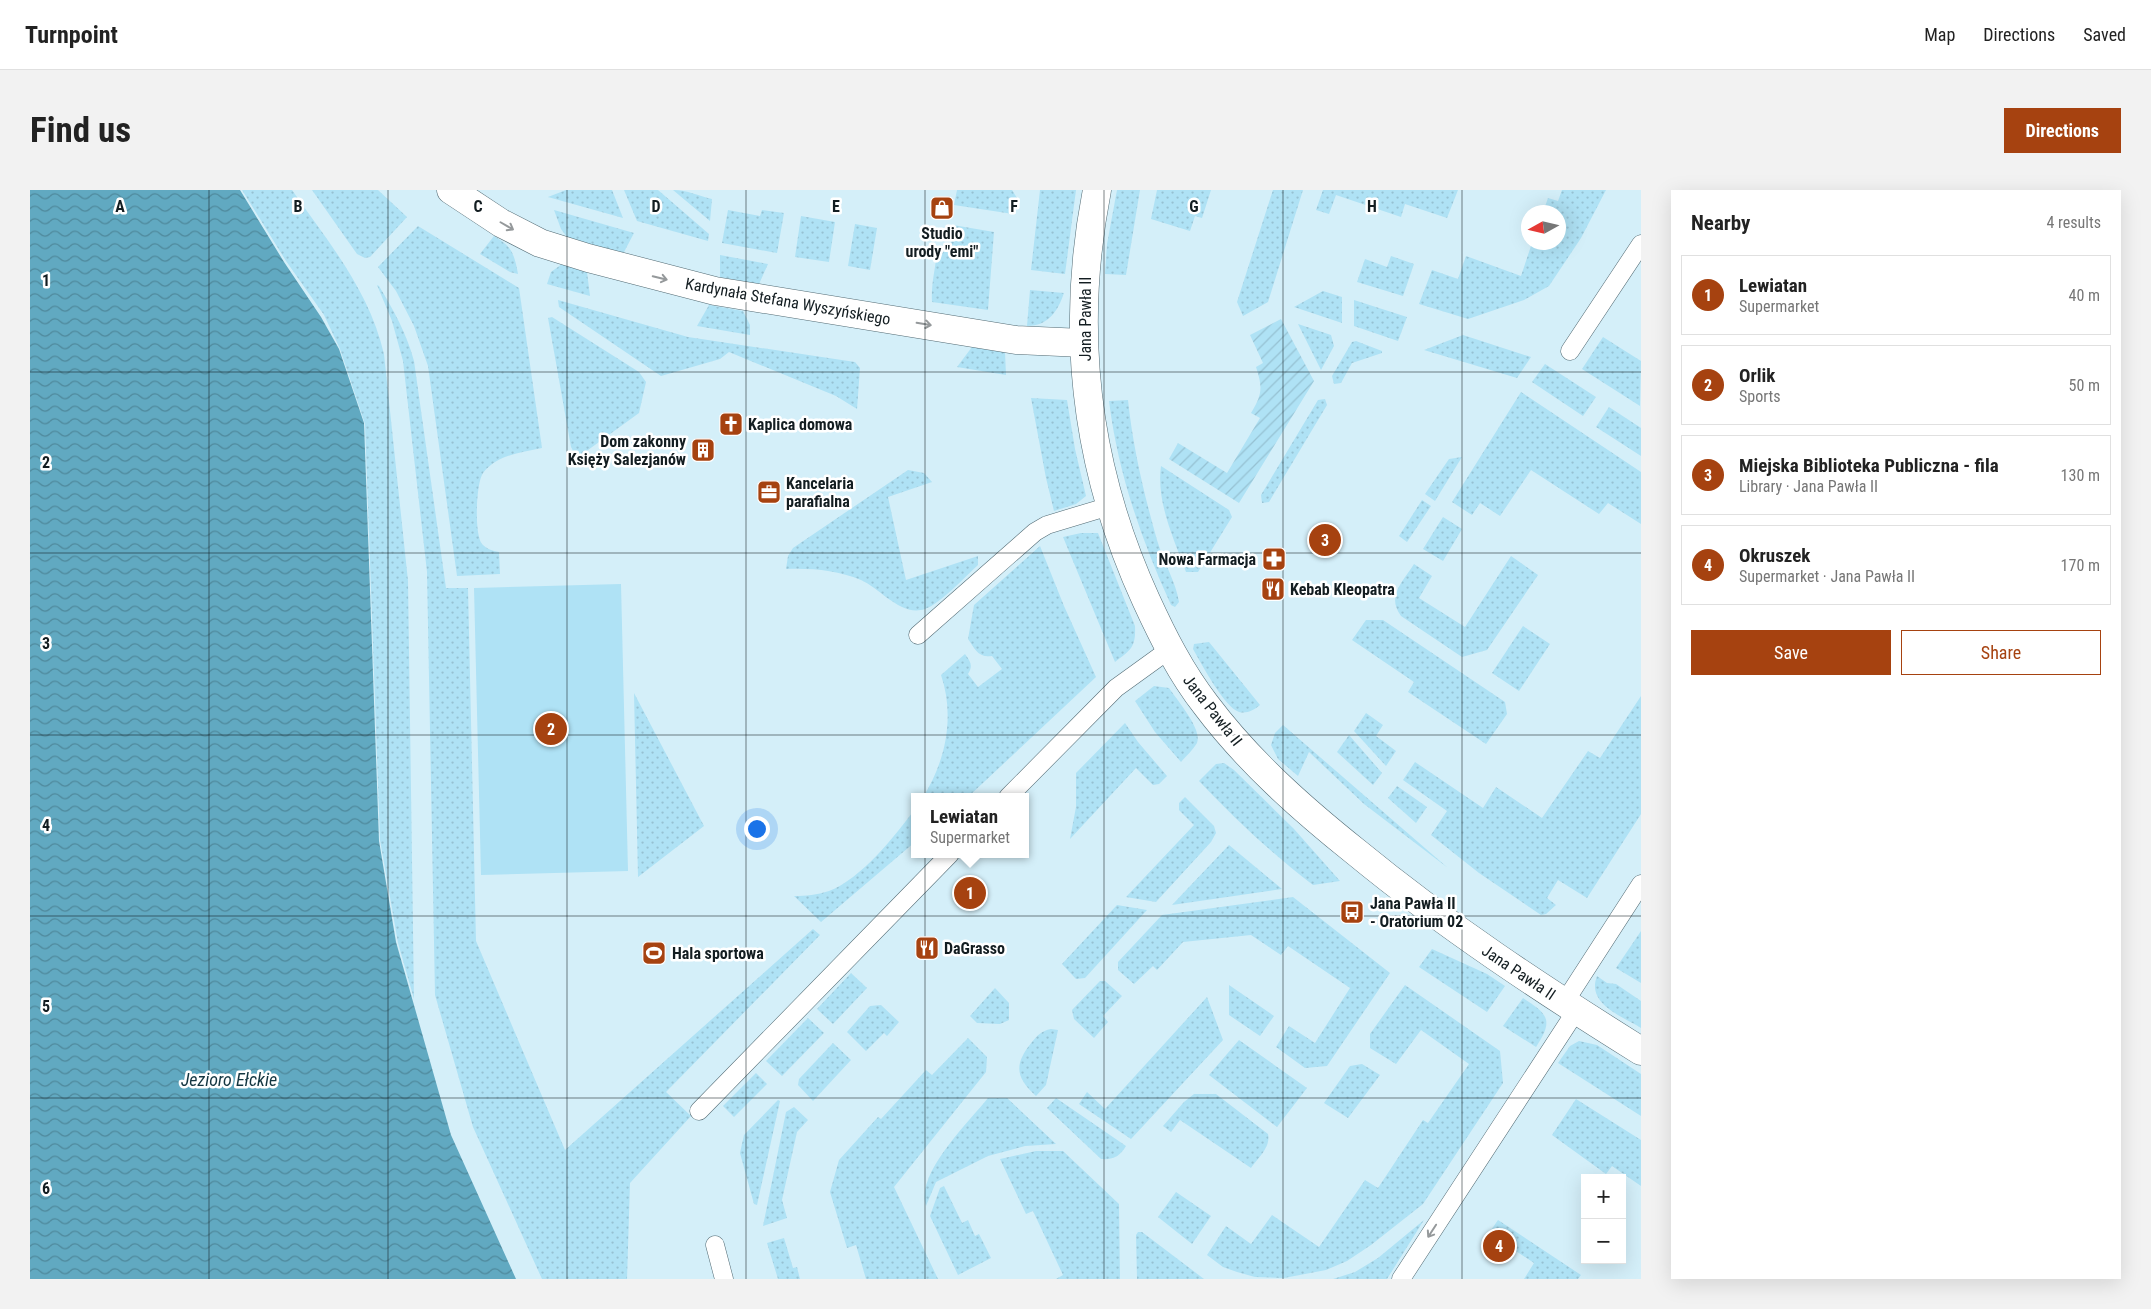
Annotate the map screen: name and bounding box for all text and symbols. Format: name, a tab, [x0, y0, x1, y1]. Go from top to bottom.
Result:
text: Turnpoint	[25, 21, 118, 49]
text: Map	[1924, 24, 1955, 45]
text: Directions	[1983, 24, 2055, 45]
text: Saved	[2083, 24, 2126, 45]
button: Directions	[2004, 108, 2121, 153]
text: Find us	[30, 110, 131, 151]
shop icon: Studio urody "emi"	[929, 195, 955, 221]
text: A	[115, 197, 125, 216]
text: B	[294, 197, 303, 216]
text: C	[473, 197, 483, 216]
text: D	[651, 197, 661, 216]
text: E	[832, 197, 840, 216]
text: F	[1010, 197, 1018, 216]
text: G	[1189, 197, 1199, 216]
text: H	[1367, 197, 1377, 216]
north arrow	[1521, 205, 1566, 250]
text: Nearby	[1691, 211, 1750, 235]
text: 4 results	[2046, 213, 2101, 232]
one-way arrow	[499, 222, 513, 232]
place label: Studio urody "emi"	[906, 224, 978, 261]
text: 1	[42, 271, 50, 290]
one-way arrow	[652, 274, 668, 283]
street label: Kardynała Stefana Wyszyńskiego	[684, 274, 892, 329]
text: Lewiatan	[1739, 274, 1807, 297]
street label: Jana Pawła II	[1076, 277, 1095, 361]
text: 1	[1704, 286, 1712, 305]
text: 40 m	[2068, 286, 2100, 305]
text: Supermarket	[1739, 297, 1819, 316]
one-way arrow	[915, 320, 931, 330]
text: Orlik	[1739, 364, 1775, 387]
text: 2	[1704, 376, 1712, 395]
text: 50 m	[2068, 376, 2100, 395]
text: Sports	[1739, 387, 1781, 406]
church icon: Kaplica domowa	[718, 411, 744, 437]
place label: Kaplica domowa	[748, 415, 853, 434]
place label: Dom zakonny Księży Salezjanów	[568, 432, 686, 469]
building icon: Dom zakonny Księży Salezjanów	[690, 437, 716, 463]
text: 2	[42, 453, 50, 472]
text: Miejska Biblioteka Publiczna - fila	[1739, 454, 1999, 477]
text: 3	[1704, 466, 1712, 485]
text: 130 m	[2061, 466, 2100, 485]
place label: Kancelaria parafialna	[786, 474, 854, 511]
text: Library · Jana Pawła II	[1739, 477, 1878, 496]
office icon: Kancelaria parafialna	[756, 479, 782, 505]
pin: 3	[1309, 521, 1341, 559]
text: Okruszek	[1739, 544, 1810, 567]
pharmacy icon: Nowa Farmacja	[1261, 546, 1287, 572]
place label: Nowa Farmacja	[1158, 550, 1256, 569]
text: 4	[1704, 556, 1712, 575]
text: 170 m	[2061, 556, 2100, 575]
text: Supermarket · Jana Pawła II	[1739, 567, 1915, 586]
restaurant icon: Kebab Kleopatra	[1260, 576, 1286, 602]
place label: Kebab Kleopatra	[1290, 580, 1395, 599]
button: Save	[1691, 630, 1891, 675]
button: Share	[1901, 630, 2101, 675]
text: 3	[42, 634, 50, 653]
street label: Jana Pawła II	[1179, 671, 1246, 750]
pin: 2	[535, 710, 567, 748]
popup	[911, 793, 1029, 858]
text: Lewiatan	[930, 805, 998, 828]
text: 4	[42, 816, 50, 835]
your location	[744, 816, 770, 842]
text: Supermarket	[930, 828, 1010, 847]
pin: 1	[954, 874, 986, 912]
place label: Jana Pawła II - Oratorium 02	[1370, 894, 1463, 931]
bus stop icon: Jana Pawła II - Oratorium 02	[1339, 899, 1365, 925]
restaurant icon: DaGrasso	[914, 935, 940, 961]
place label: DaGrasso	[944, 939, 1005, 958]
sports icon: Hala sportowa	[641, 940, 667, 966]
street label: Jana Pawła II	[1478, 941, 1559, 1004]
place label: Hala sportowa	[672, 944, 764, 963]
text: 5	[42, 997, 50, 1016]
water label: Jezioro Ełckie	[181, 1069, 277, 1090]
map controls	[1581, 1174, 1626, 1264]
button: +	[1581, 1174, 1626, 1219]
text: 6	[42, 1179, 50, 1198]
button: −	[1581, 1219, 1626, 1264]
one-way arrow	[1426, 1224, 1437, 1238]
pin: 4	[1483, 1227, 1515, 1265]

